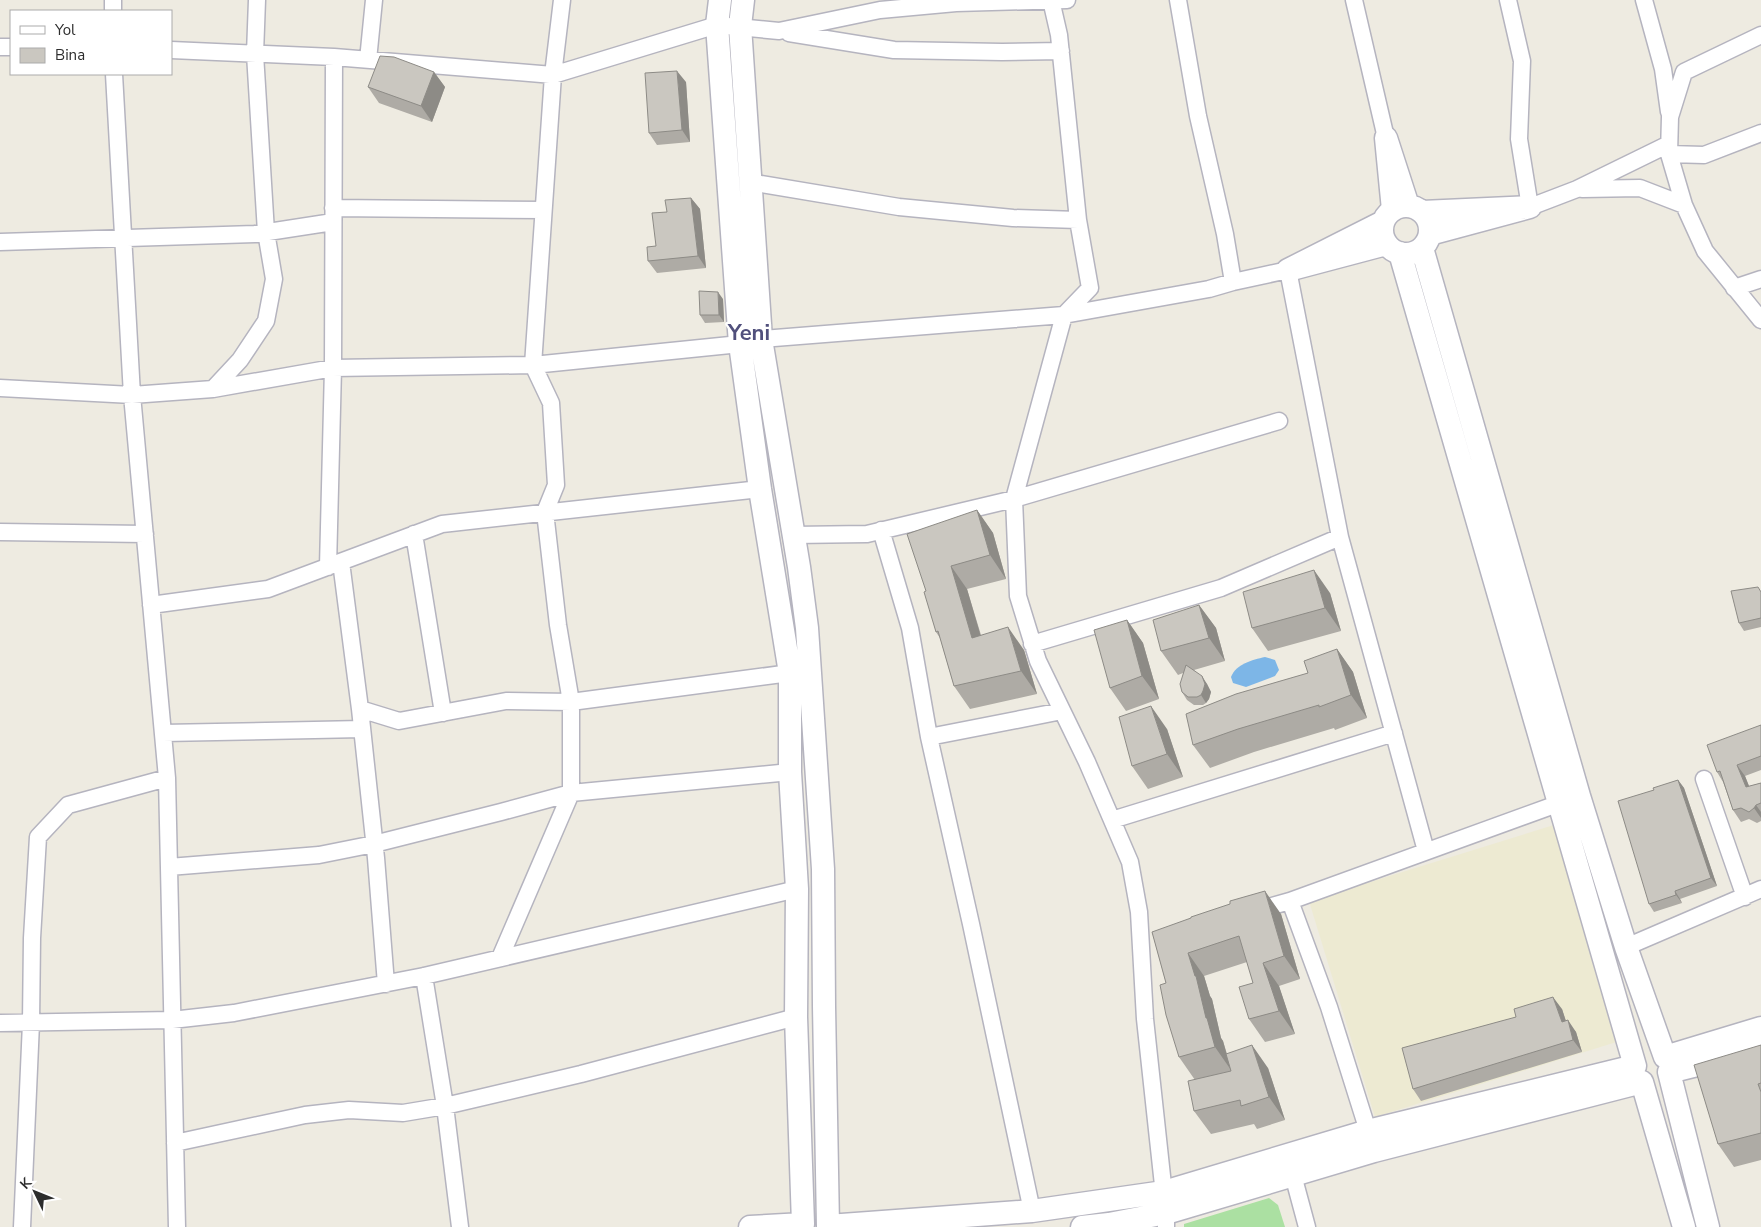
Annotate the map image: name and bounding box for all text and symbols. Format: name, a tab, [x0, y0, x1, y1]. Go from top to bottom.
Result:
legend	[10, 10, 172, 75]
text: Yol	[54, 20, 76, 40]
text: Bina	[55, 45, 85, 65]
district label: Yeni	[727, 318, 770, 348]
north arrow	[10, 1167, 60, 1217]
text: K	[16, 1173, 36, 1193]

